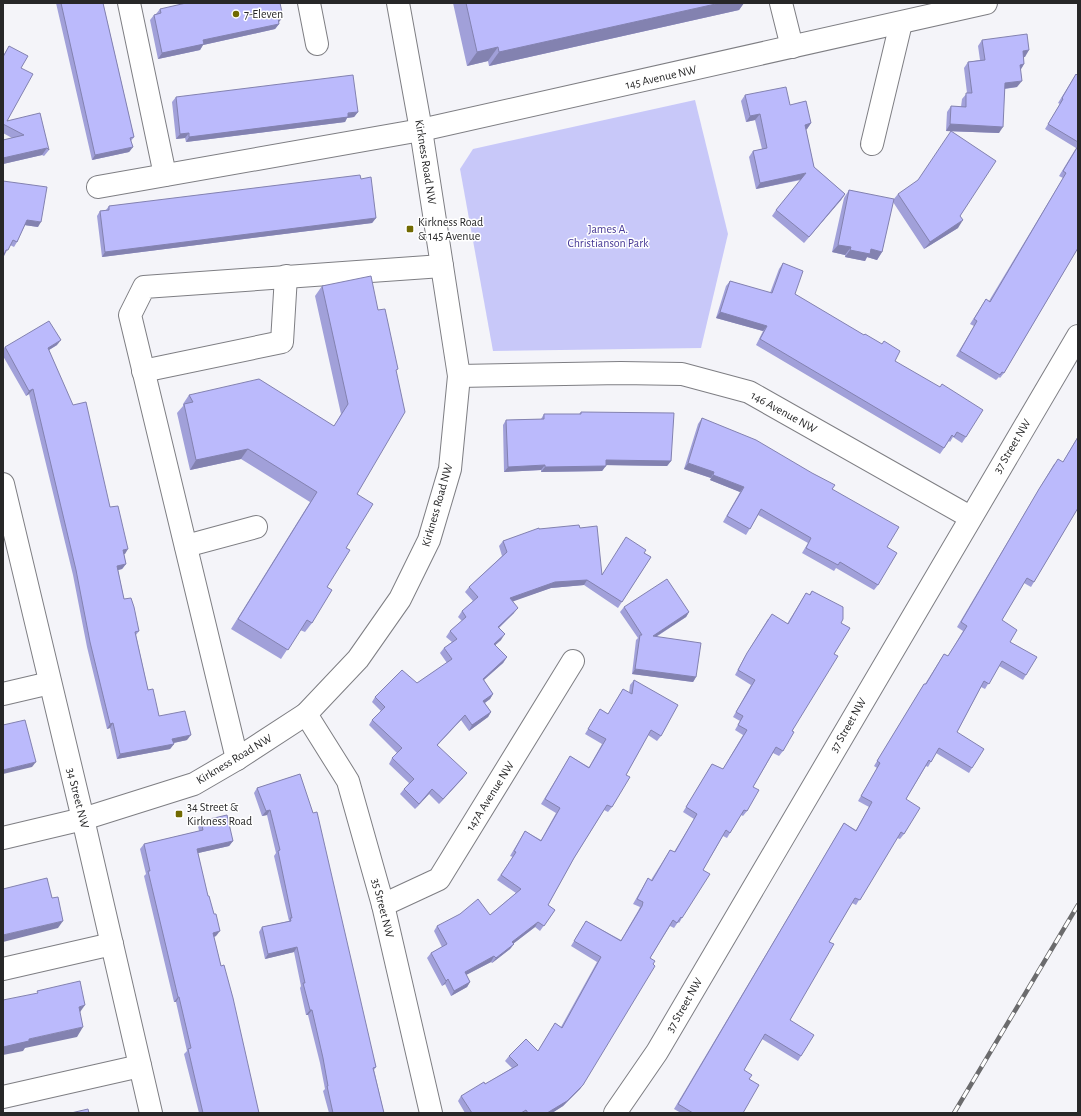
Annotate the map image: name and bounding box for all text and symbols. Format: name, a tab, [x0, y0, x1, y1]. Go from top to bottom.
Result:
place label: 7-Eleven	[244, 8, 283, 20]
marker: 7-Eleven	[231, 9, 241, 19]
street label: 145 Avenue NW	[624, 63, 698, 91]
street label: Kirkness Road NW	[413, 119, 439, 206]
place label: Kirkness Road & 145 Avenue	[418, 216, 483, 242]
park label: James A. Christianson Park	[567, 223, 649, 249]
marker: Kirkness Road & 145 Avenue	[405, 224, 415, 234]
street label: 146 Avenue NW	[749, 389, 819, 435]
street label: 37 Street NW	[991, 417, 1033, 475]
street label: Kirkness Road NW	[419, 462, 455, 548]
street label: 37 Street NW	[828, 695, 869, 754]
street label: Kirkness Road NW	[194, 732, 274, 786]
street label: 147A Avenue NW	[464, 759, 516, 833]
street label: 34 Street NW	[65, 767, 91, 830]
place label: 34 Street & Kirkness Road	[187, 801, 252, 827]
marker: 34 Street & Kirkness Road	[174, 809, 184, 819]
street label: 35 Street NW	[370, 877, 396, 939]
street label: 37 Street NW	[664, 975, 705, 1034]

